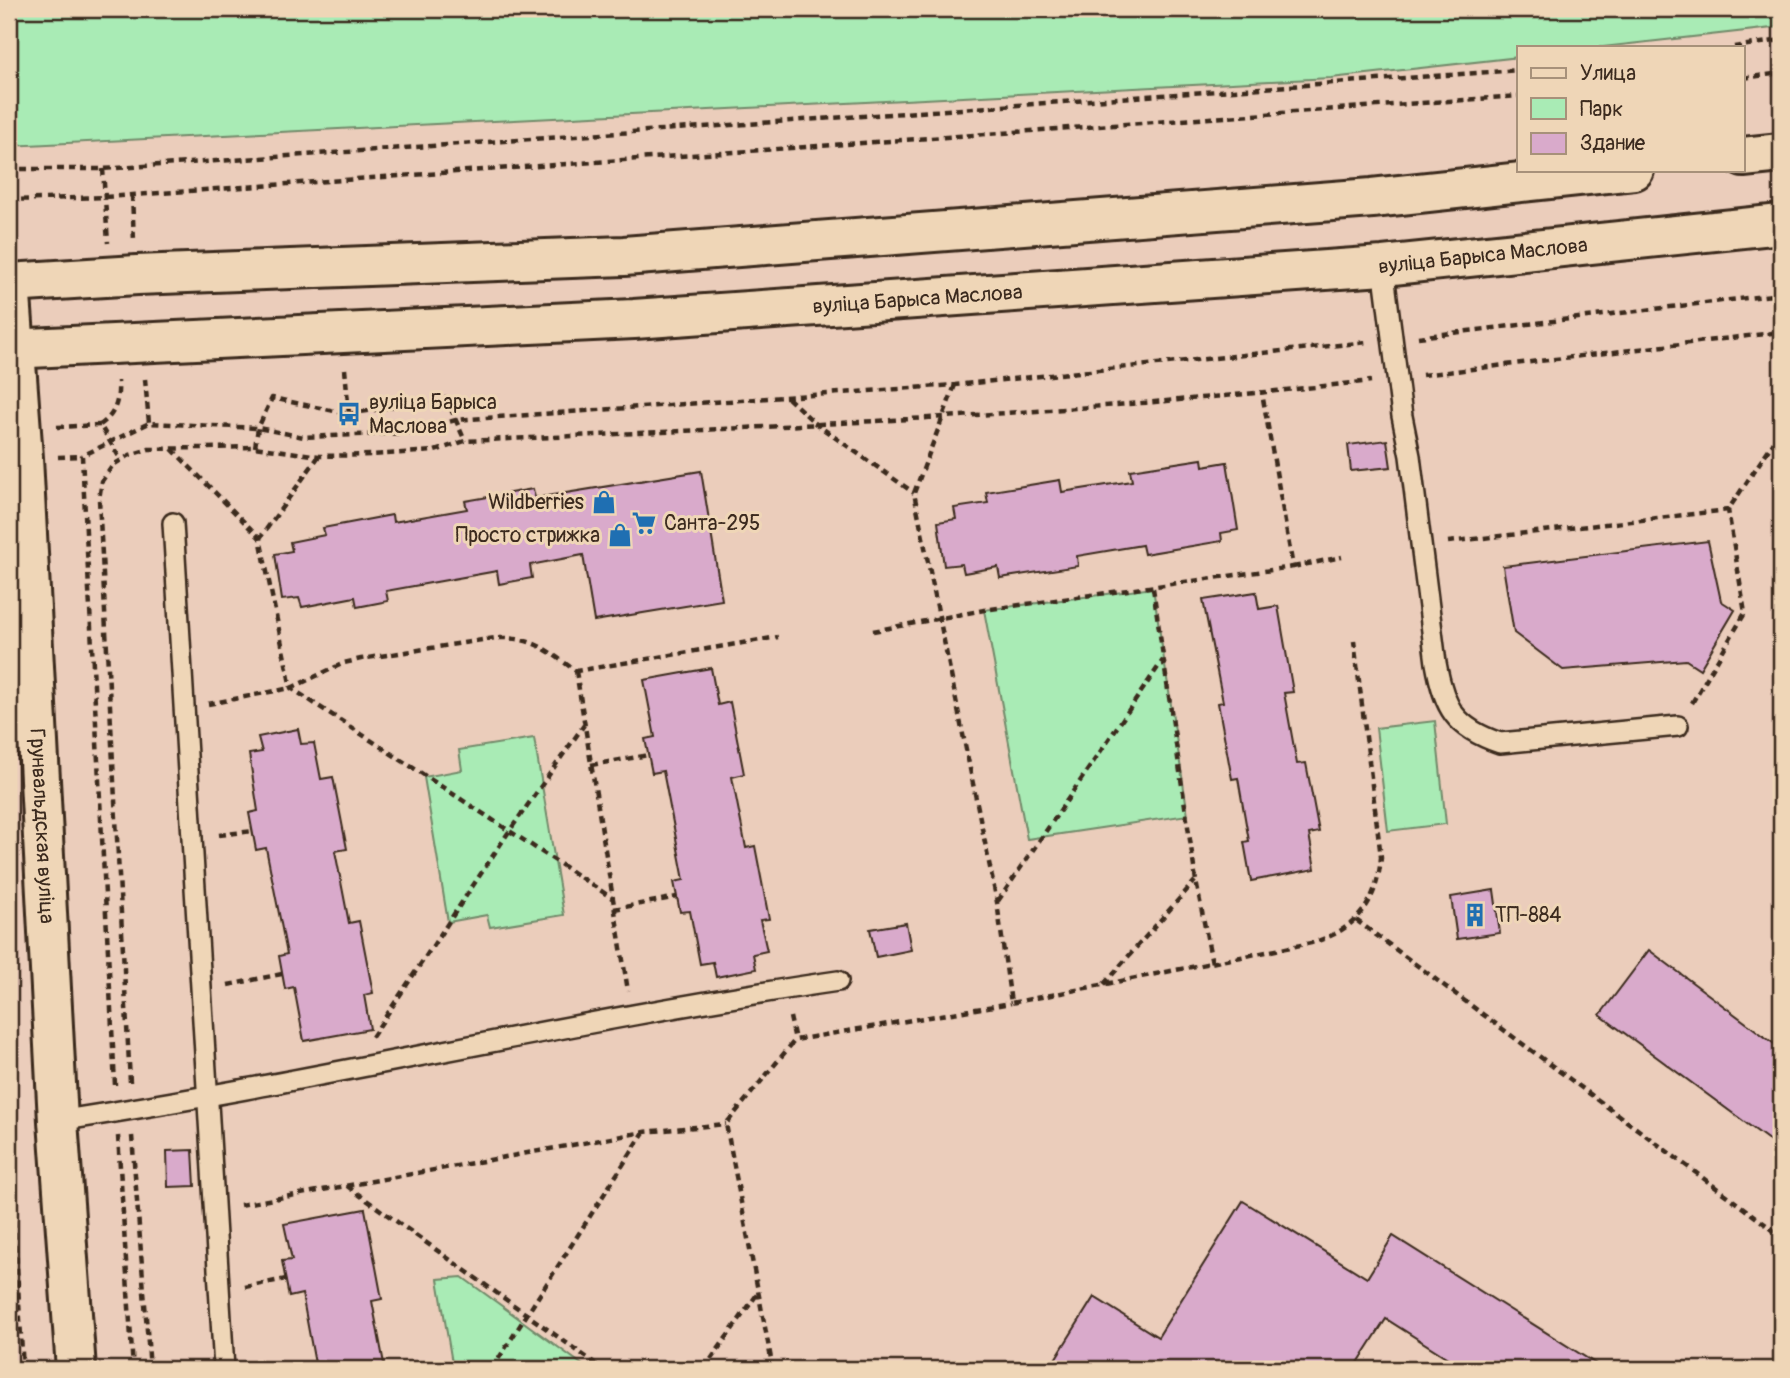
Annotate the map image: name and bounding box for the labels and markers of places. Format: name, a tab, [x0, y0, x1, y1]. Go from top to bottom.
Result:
place label: вуліца Барыса Маслова	[369, 389, 497, 440]
bus stop icon: вуліца Барыса Маслова	[335, 400, 363, 428]
shop icon: Wildberries	[590, 488, 618, 516]
place label: Wildberries	[488, 489, 585, 516]
supermarket icon: Санта-295	[630, 509, 658, 537]
place label: Санта-295	[664, 510, 760, 537]
shop icon: Просто стрижка	[606, 521, 634, 549]
place label: Просто стрижка	[456, 522, 600, 549]
building icon: ТП-884	[1461, 901, 1489, 929]
place label: ТП-884	[1495, 902, 1562, 929]

